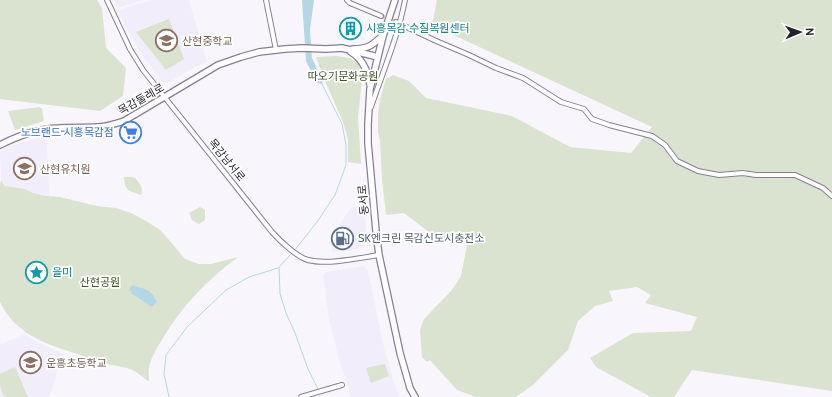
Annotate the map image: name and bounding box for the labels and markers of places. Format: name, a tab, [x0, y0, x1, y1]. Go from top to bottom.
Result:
building icon: 시흥목감 수질복원센터	[337, 15, 363, 41]
place label: 시흥목감 수질복원센터	[366, 21, 470, 35]
school or university icon: 산현중학교	[154, 28, 180, 54]
place label: 산현중학교	[182, 34, 233, 48]
supermarket icon: 노브랜드 시흥목감점	[117, 119, 143, 145]
place label: 노브랜드 시흥목감점	[20, 125, 114, 139]
school or university icon: 산현유치원	[12, 156, 38, 182]
place label: 산현유치원	[40, 162, 91, 176]
fuel station icon: SK엔크린 목감신도시충전소	[329, 225, 355, 251]
place label: SK엔크린 목감신도시충전소	[358, 231, 484, 245]
place icon: 을미	[23, 259, 49, 285]
place label: 을미	[52, 265, 72, 279]
school or university icon: 운흥초등학교	[17, 350, 43, 376]
place label: 운흥초등학교	[46, 356, 107, 370]

